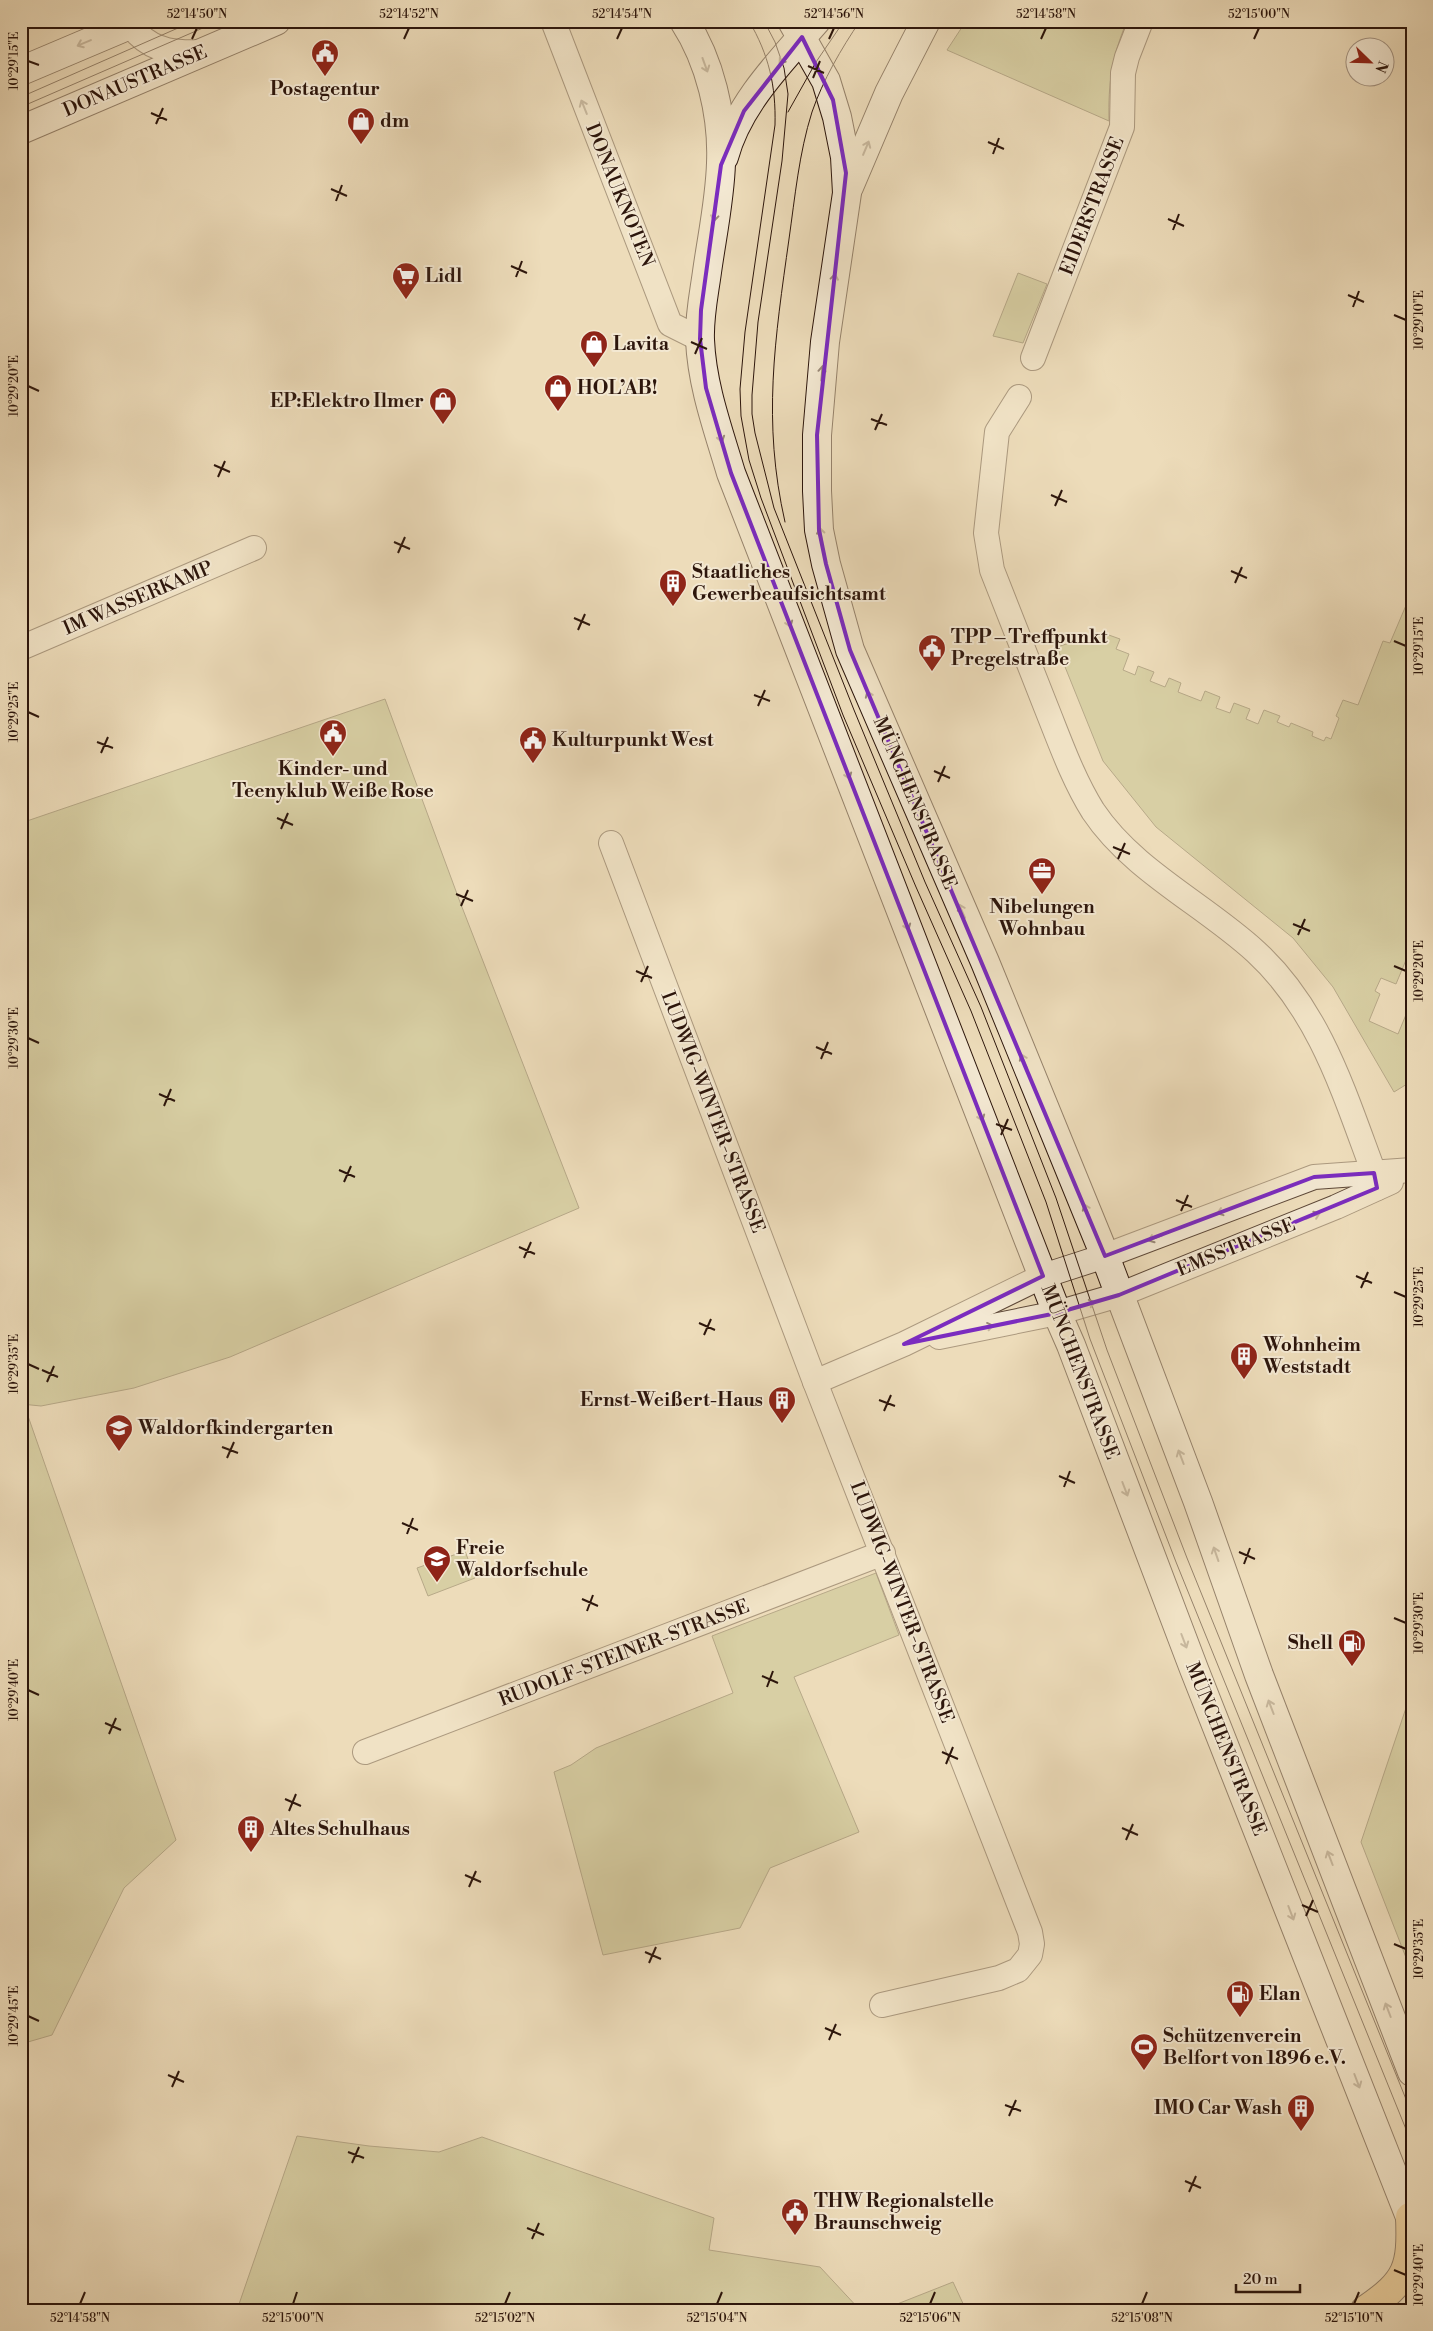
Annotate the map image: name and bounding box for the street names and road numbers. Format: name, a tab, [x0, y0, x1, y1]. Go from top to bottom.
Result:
street label: DONAUSTRASSE	[59, 40, 211, 122]
street label: DONAUKNOTEN	[580, 120, 660, 270]
street label: EIDERSTRASSE	[1055, 133, 1129, 279]
street label: IM WASSERKAMP	[59, 556, 217, 640]
street label: MÜNCHENSTRASSE	[868, 713, 963, 893]
street label: LUDWIG-WINTER-STRASSE	[656, 988, 770, 1236]
street label: EMSSTRASSE	[1173, 1212, 1299, 1282]
street label: MÜNCHENSTRASSE	[1036, 1281, 1125, 1463]
street label: LUDWIG-WINTER-STRASSE	[845, 1478, 959, 1726]
street label: RUDOLF-STEINER-STRASSE	[495, 1594, 753, 1712]
street label: MÜNCHENSTRASSE	[1180, 1658, 1273, 1839]

